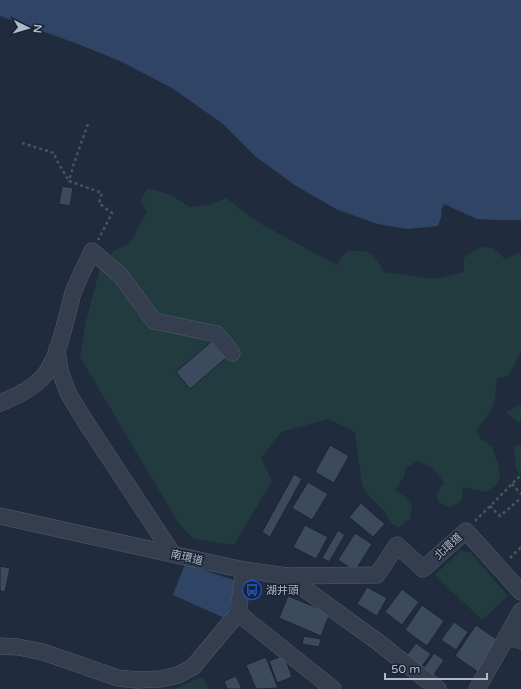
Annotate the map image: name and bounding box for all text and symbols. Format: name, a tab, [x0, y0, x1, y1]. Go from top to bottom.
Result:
north arrow	[8, 8, 48, 48]
text: N	[31, 24, 44, 34]
street label: 北環道	[432, 531, 465, 562]
street label: 南環道	[169, 547, 204, 568]
bus stop icon: 湖井頭	[241, 579, 263, 601]
place label: 湖井頭	[266, 584, 299, 597]
scale bar	[385, 655, 487, 681]
text: 50 m	[391, 662, 420, 676]

